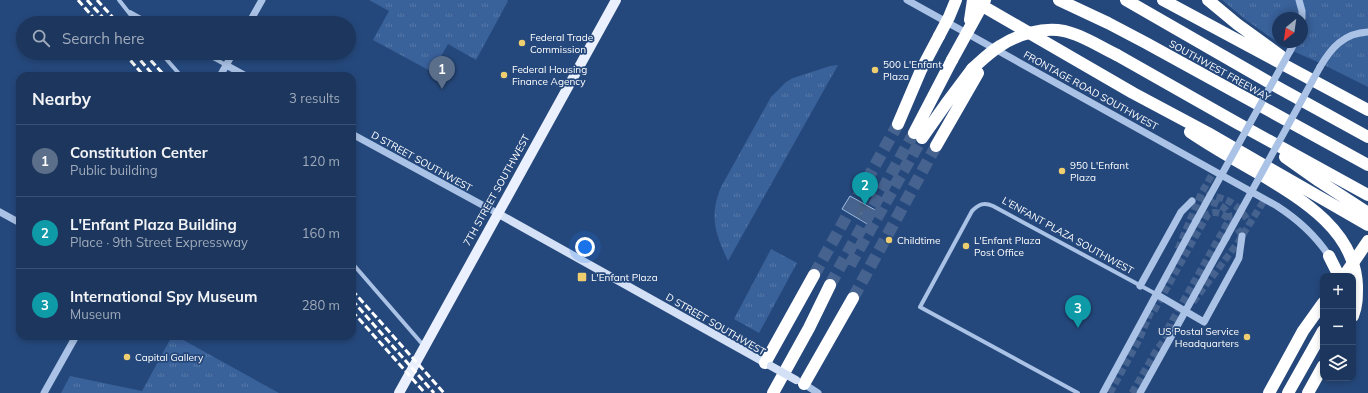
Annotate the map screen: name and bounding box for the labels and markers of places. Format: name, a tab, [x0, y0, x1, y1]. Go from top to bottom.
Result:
place label: Federal Trade Commission	[530, 31, 593, 56]
marker: Federal Trade Commission	[517, 38, 527, 48]
pin: 1	[429, 56, 455, 89]
place label: 500 L'Enfant Plaza	[883, 58, 942, 83]
place label: Federal Housing Finance Agency	[512, 63, 587, 88]
marker: 500 L'Enfant Plaza	[870, 65, 880, 75]
marker: Federal Housing Finance Agency	[499, 70, 509, 80]
place label: 950 L'Enfant Plaza	[1070, 159, 1129, 184]
marker: 950 L'Enfant Plaza	[1057, 166, 1067, 176]
pin: 2	[852, 172, 878, 205]
place label: Childtime	[897, 234, 941, 247]
place label: L'Enfant Plaza Post Office	[974, 234, 1041, 259]
marker: Childtime	[884, 235, 894, 245]
marker: L'Enfant Plaza Post Office	[961, 241, 971, 251]
marker: L'Enfant Plaza	[576, 271, 588, 283]
place label: L'Enfant Plaza	[591, 271, 658, 284]
pin: 3	[1065, 295, 1091, 328]
place label: US Postal Service Headquarters	[1158, 325, 1239, 350]
marker: US Postal Service Headquarters	[1242, 332, 1252, 342]
place label: Capital Gallery	[135, 351, 204, 364]
marker: Capital Gallery	[122, 352, 132, 362]

